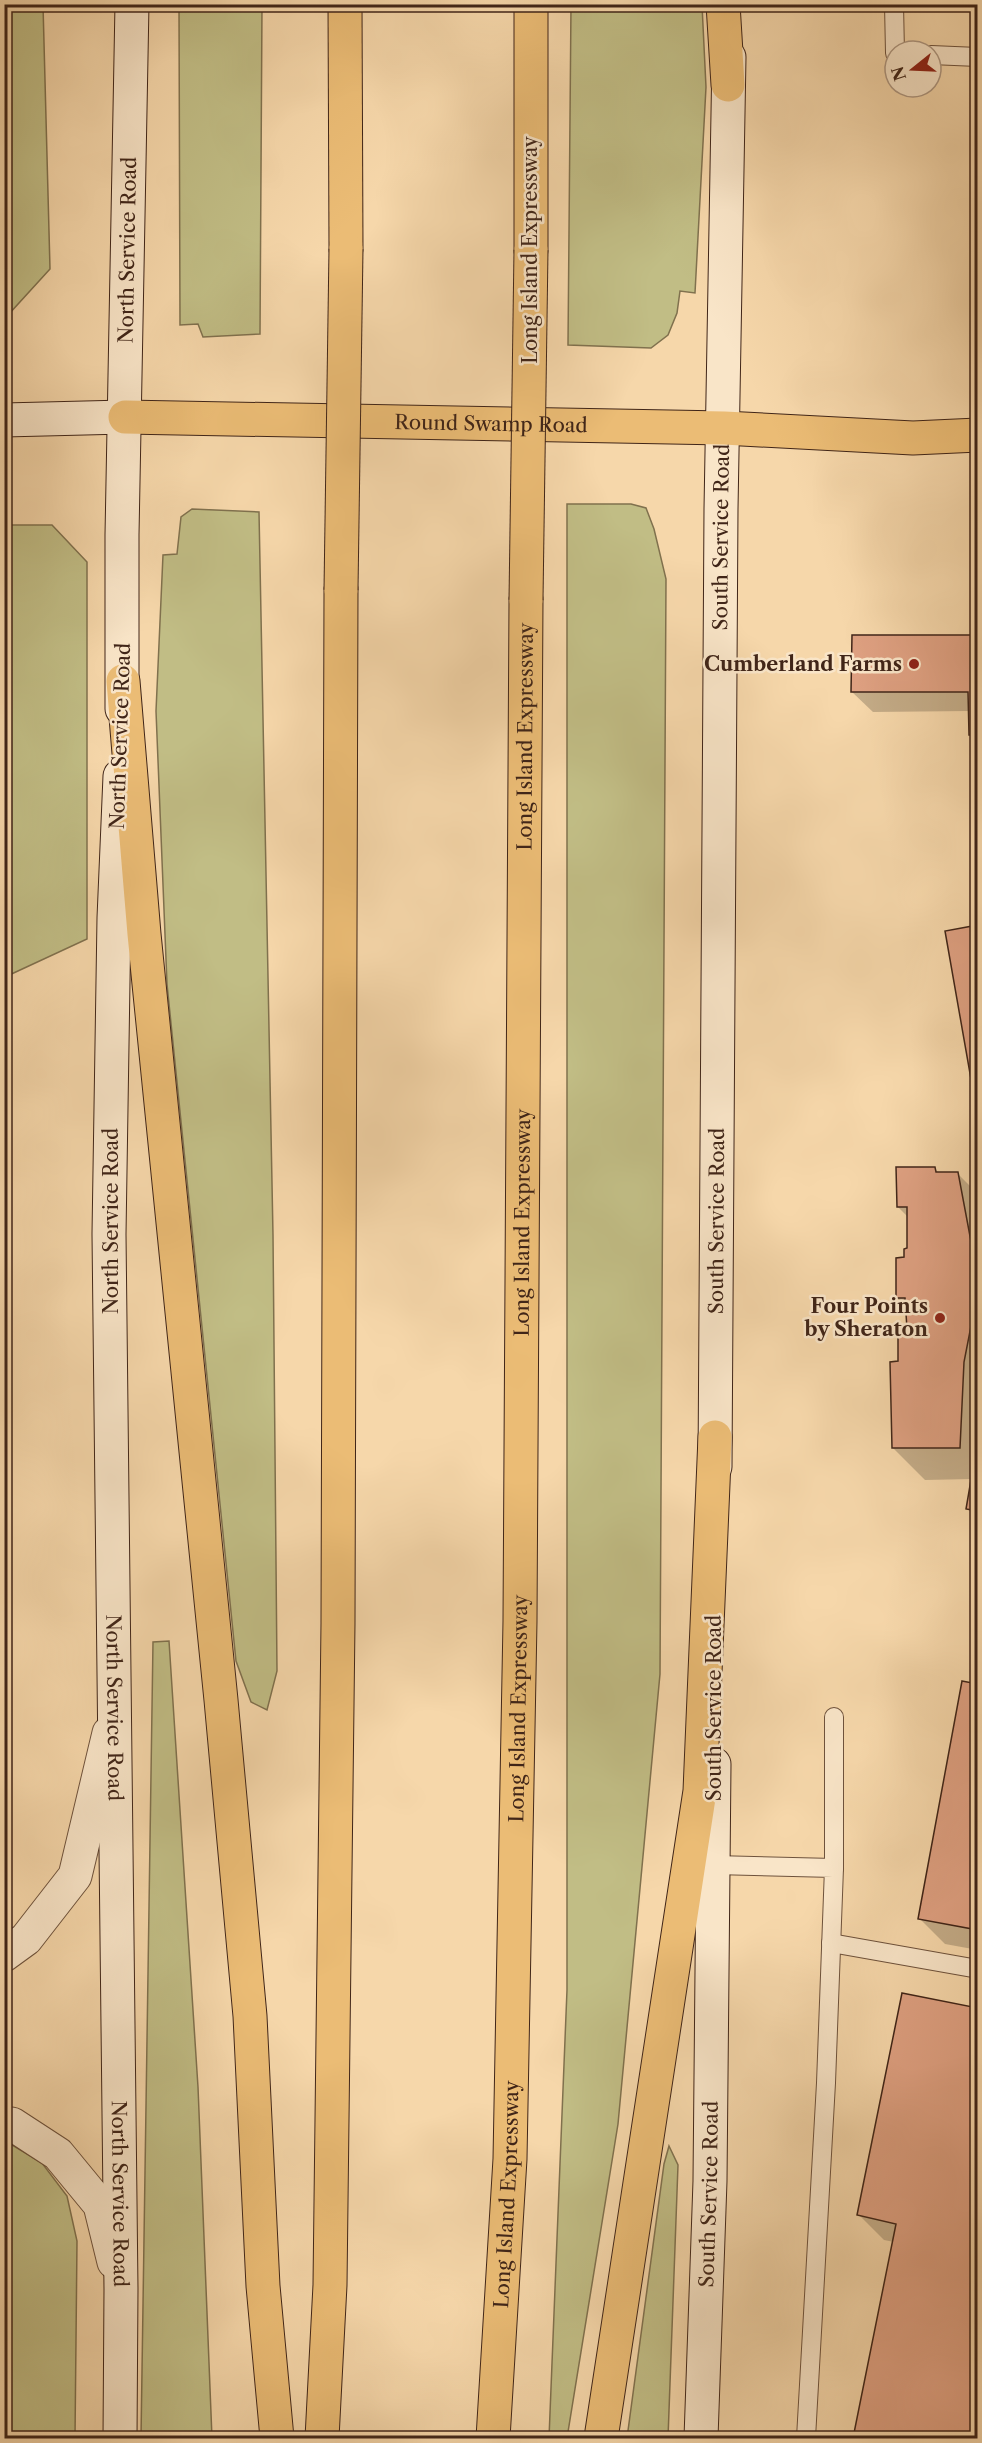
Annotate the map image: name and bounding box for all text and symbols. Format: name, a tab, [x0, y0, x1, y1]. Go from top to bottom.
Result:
north arrow	[883, 39, 943, 99]
text: N	[887, 64, 910, 83]
street label: Long Island Expressway	[518, 135, 542, 364]
street label: North Service Road	[114, 156, 141, 344]
street label: Round Swamp Road	[394, 410, 588, 437]
street label: South Service Road	[708, 444, 734, 630]
street label: Long Island Expressway	[513, 622, 538, 851]
street label: North Service Road	[105, 642, 135, 830]
place label: Cumberland Farms	[704, 652, 902, 676]
marker: Cumberland Farms	[907, 657, 921, 671]
street label: Long Island Expressway	[510, 1108, 535, 1337]
street label: North Service Road	[99, 1128, 123, 1314]
street label: South Service Road	[704, 1128, 729, 1314]
place label: Four Points by Sheraton	[804, 1294, 928, 1341]
marker: Four Points by Sheraton	[933, 1311, 947, 1325]
street label: Long Island Expressway	[504, 1594, 532, 1823]
street label: North Service Road	[101, 1614, 127, 1801]
street label: South Service Road	[702, 1615, 726, 1801]
street label: Long Island Expressway	[489, 2079, 523, 2309]
street label: North Service Road	[107, 2100, 133, 2287]
street label: South Service Road	[694, 2101, 723, 2288]

